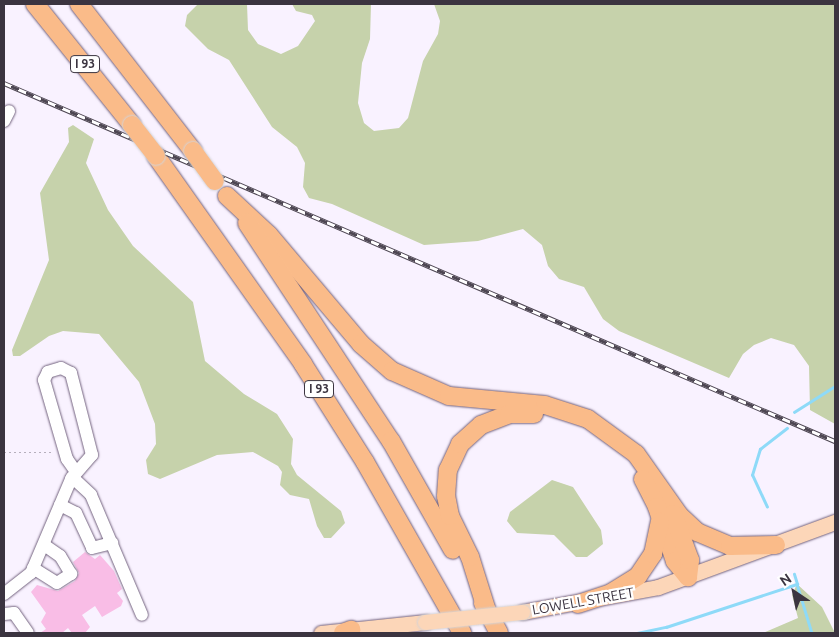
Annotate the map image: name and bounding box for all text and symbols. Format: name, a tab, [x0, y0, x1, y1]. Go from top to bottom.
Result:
road number: I 93	[70, 54, 100, 74]
road number: I 93	[304, 379, 334, 398]
north arrow	[769, 567, 819, 617]
text: N	[777, 570, 794, 589]
street label: LOWELL STREET	[531, 584, 635, 618]

